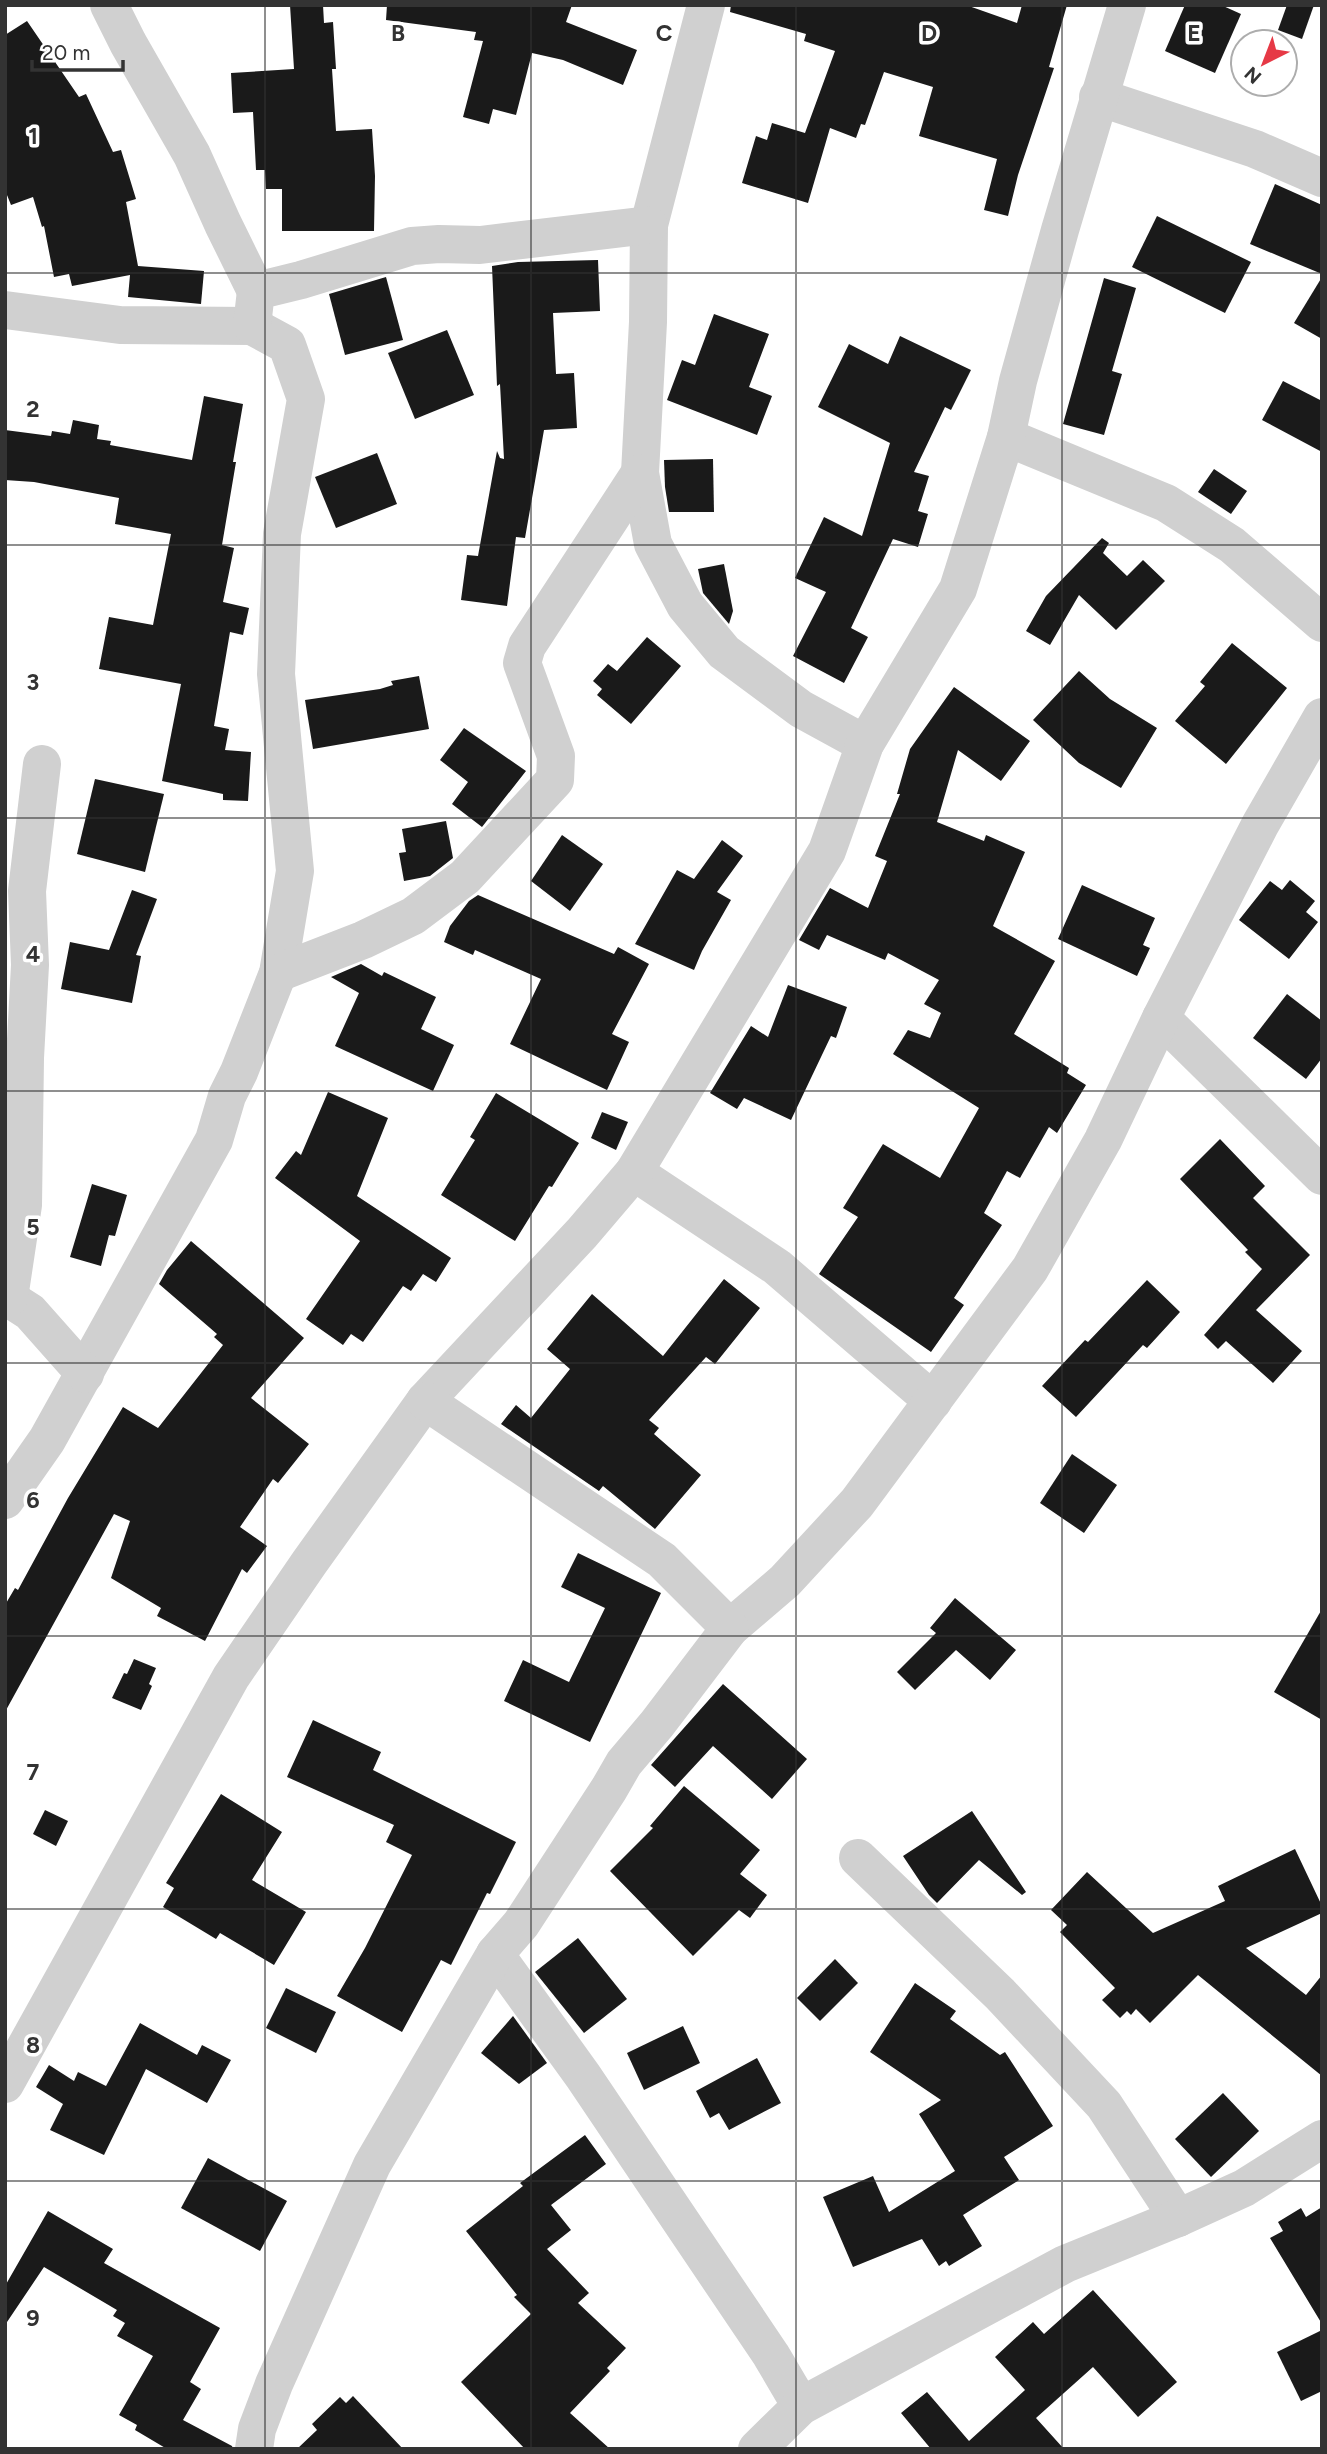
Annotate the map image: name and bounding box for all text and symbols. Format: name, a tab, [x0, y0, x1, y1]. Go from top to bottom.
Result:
text: B	[391, 19, 405, 47]
text: C	[656, 19, 673, 47]
text: D	[921, 19, 937, 47]
text: E	[1187, 19, 1201, 47]
scale bar	[32, 28, 122, 72]
north arrow	[1229, 28, 1299, 98]
text: 20 m	[42, 40, 90, 65]
text: N	[1240, 62, 1266, 89]
text: 1	[28, 122, 38, 150]
text: 2	[26, 395, 40, 423]
text: 3	[27, 668, 39, 696]
text: 4	[26, 940, 40, 968]
text: 5	[26, 1213, 40, 1241]
text: 6	[26, 1486, 40, 1514]
text: 7	[27, 1758, 40, 1786]
text: 8	[26, 2031, 40, 2059]
text: 9	[26, 2304, 40, 2332]

